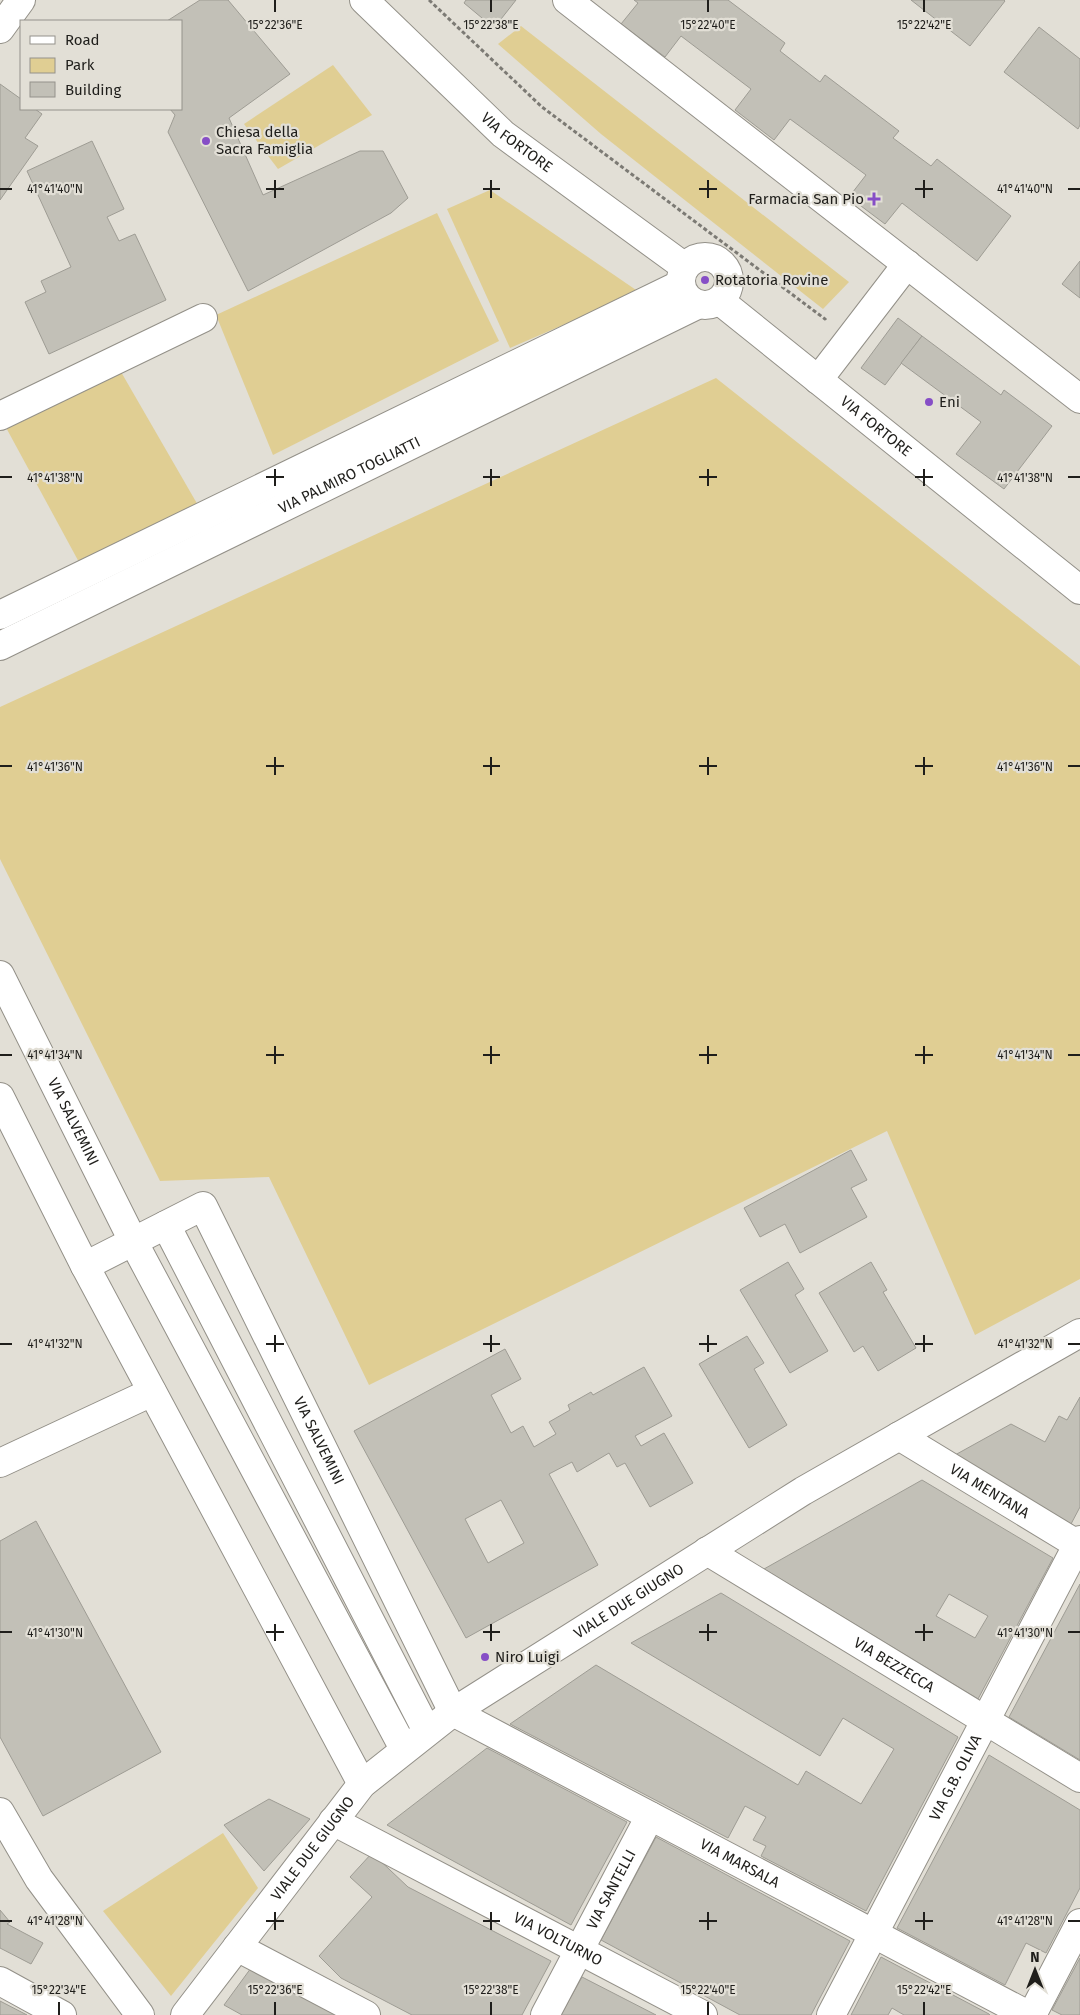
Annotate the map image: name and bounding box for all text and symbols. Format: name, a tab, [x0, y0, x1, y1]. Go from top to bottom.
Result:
text: 15°22'36"E	[247, 18, 303, 32]
text: 15°22'38"E	[463, 18, 519, 32]
text: 15°22'40"E	[680, 18, 736, 32]
text: 15°22'42"E	[897, 18, 951, 32]
legend	[20, 20, 182, 110]
text: Road	[65, 31, 100, 49]
text: Park	[65, 56, 95, 74]
text: Building	[65, 81, 121, 99]
street label: VIA FORTORE	[477, 109, 556, 176]
place label: Chiesa della Sacra Famiglia	[216, 123, 313, 158]
marker: Chiesa della Sacra Famiglia	[200, 135, 212, 147]
text: 41°41'40"N	[27, 182, 83, 196]
text: 41°41'40"N	[997, 182, 1053, 196]
place label: Farmacia San Pio	[748, 190, 864, 208]
marker: Farmacia San Pio	[868, 193, 880, 205]
place label: Rotatoria Rovine	[715, 271, 828, 289]
marker: Rotatoria Rovine	[699, 274, 711, 286]
street label: VIA FORTORE	[837, 392, 915, 460]
place label: Eni	[939, 393, 960, 411]
marker: Eni	[923, 396, 935, 408]
street label: VIA PALMIRO TOGLIATTI	[276, 433, 423, 517]
text: 41°41'38"N	[27, 471, 83, 485]
text: 41°41'38"N	[997, 471, 1053, 485]
text: 41°41'36"N	[27, 760, 83, 774]
text: 41°41'36"N	[997, 760, 1053, 774]
text: 41°41'34"N	[27, 1048, 83, 1062]
text: 41°41'34"N	[997, 1048, 1053, 1062]
street label: VIA SALVEMINI	[44, 1075, 103, 1168]
text: 41°41'32"N	[27, 1337, 83, 1351]
text: 41°41'32"N	[997, 1337, 1053, 1351]
street label: VIA SALVEMINI	[290, 1394, 348, 1487]
street label: VIA MENTANA	[947, 1460, 1033, 1522]
street label: VIALE DUE GIUGNO	[571, 1560, 687, 1642]
text: 41°41'30"N	[27, 1626, 83, 1640]
text: 41°41'30"N	[997, 1626, 1053, 1640]
street label: VIA BEZZECCA	[851, 1634, 938, 1696]
place label: Niro Luigi	[495, 1648, 560, 1666]
marker: Niro Luigi	[479, 1651, 491, 1663]
street label: VIA G.B. OLIVA	[926, 1731, 985, 1824]
street label: VIALE DUE GIUGNO	[267, 1793, 358, 1904]
street label: VIA MARSALA	[697, 1835, 783, 1892]
street label: VIA SANTELLI	[583, 1846, 640, 1932]
street label: VIA VOLTURNO	[511, 1908, 605, 1970]
text: 41°41'28"N	[27, 1914, 83, 1928]
text: 41°41'28"N	[997, 1914, 1053, 1928]
north arrow	[1010, 1945, 1060, 1995]
text: N	[1030, 1949, 1040, 1966]
text: 15°22'34"E	[32, 1983, 86, 1997]
text: 15°22'36"E	[247, 1983, 303, 1997]
text: 15°22'38"E	[463, 1983, 519, 1997]
text: 15°22'40"E	[680, 1983, 736, 1997]
text: 15°22'42"E	[897, 1983, 951, 1997]

